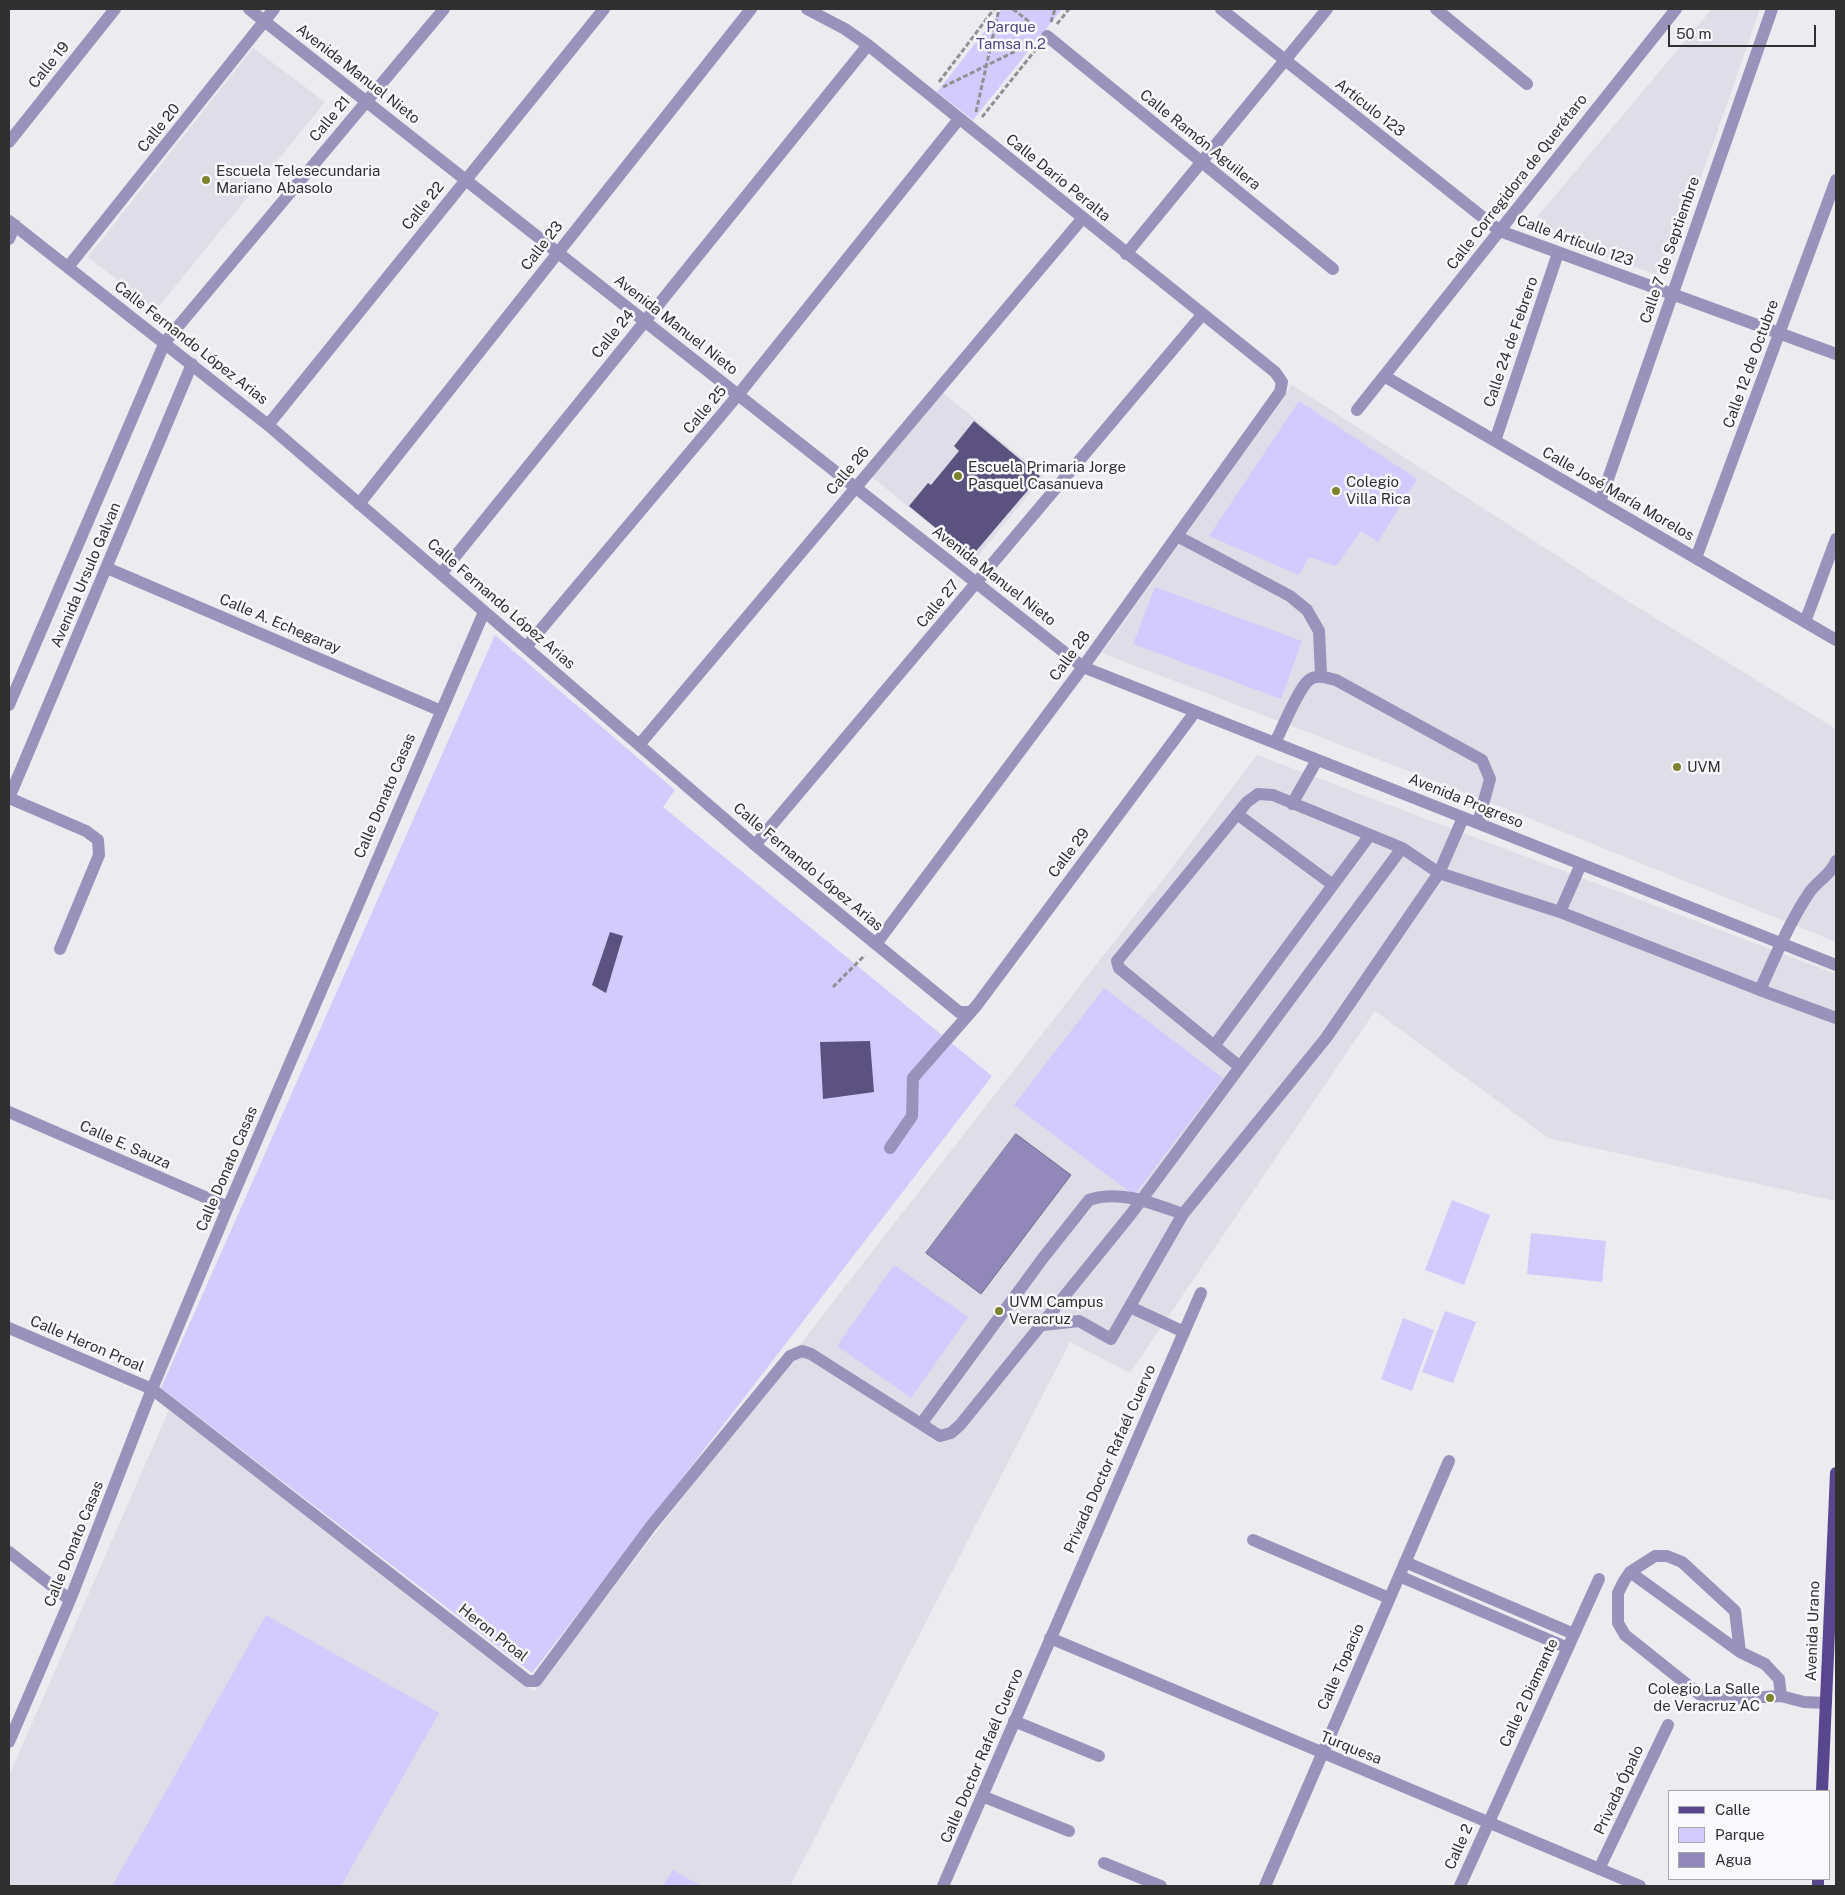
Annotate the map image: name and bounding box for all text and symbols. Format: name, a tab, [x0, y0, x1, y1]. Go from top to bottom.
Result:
scale bar	[1670, 15, 1818, 47]
park label: Parque Tamsa n.2	[976, 18, 1046, 53]
street label: Avenida Manuel Nieto	[293, 20, 423, 128]
text: 50 m	[1676, 25, 1711, 42]
street label: Calle 19	[25, 38, 73, 92]
street label: Artículo 123	[1332, 75, 1408, 141]
street label: Calle Ramón Aguilera	[1136, 86, 1264, 194]
street label: Calle Corregidora de Querétaro	[1443, 91, 1591, 273]
street label: Calle 21	[306, 92, 354, 146]
street label: Calle 20	[134, 100, 184, 156]
street label: Calle Dario Peralta	[1002, 130, 1114, 226]
place label: Escuela Telesecundaria Mariano Abasolo	[216, 162, 380, 197]
marker: Escuela Telesecundaria Mariano Abasolo	[200, 174, 212, 186]
street label: Calle 7 de Septiembre	[1636, 174, 1704, 326]
street label: Calle 22	[398, 178, 448, 234]
street label: Calle Artículo 123	[1514, 212, 1636, 270]
street label: Calle 23	[517, 218, 567, 274]
street label: Avenida Manuel Nieto	[611, 271, 741, 379]
street label: Calle 24 de Febrero	[1480, 274, 1542, 410]
street label: Calle Fernando López Arias	[111, 277, 271, 409]
street label: Calle 12 de Octubre	[1719, 297, 1783, 431]
street label: Calle 24	[588, 306, 638, 362]
street label: Calle 25	[680, 382, 730, 438]
street label: Calle 26	[823, 443, 873, 499]
street label: Calle José María Morelos	[1539, 443, 1697, 545]
place label: Escuela Primaria Jorge Pasquel Casanueva	[968, 458, 1126, 493]
marker: Escuela Primaria Jorge Pasquel Casanueva	[952, 470, 964, 482]
place label: Colegio Villa Rica	[1346, 473, 1411, 508]
marker: Colegio Villa Rica	[1330, 485, 1342, 497]
street label: Avenida Ursulo Galvan	[47, 500, 125, 650]
street label: Avenida Manuel Nieto	[929, 522, 1059, 630]
street label: Calle Fernando López Arias	[423, 535, 579, 673]
street label: Calle 27	[913, 576, 963, 632]
street label: Calle A. Echegaray	[217, 590, 343, 658]
street label: Calle 28	[1046, 627, 1094, 685]
street label: Calle Donato Casas	[350, 731, 420, 861]
place label: UVM	[1687, 758, 1721, 776]
marker: UVM	[1671, 761, 1683, 773]
street label: Avenida Progreso	[1406, 770, 1526, 832]
street label: Calle Fernando López Arias	[730, 799, 886, 935]
street label: Calle 29	[1045, 825, 1093, 881]
street label: Calle Donato Casas	[192, 1104, 262, 1234]
street label: Calle E. Sauza	[77, 1117, 173, 1173]
place label: UVM Campus Veracruz	[1009, 1293, 1103, 1328]
marker: UVM Campus Veracruz	[993, 1305, 1005, 1317]
street label: Calle Heron Proal	[27, 1312, 147, 1376]
street label: Privada Doctor Rafaél Cuervo	[1060, 1362, 1160, 1556]
street label: Calle Donato Casas	[41, 1478, 107, 1610]
street label: Avenida Urano	[1802, 1580, 1824, 1682]
street label: Heron Proal	[455, 1600, 531, 1666]
street label: Calle Topacio	[1314, 1621, 1368, 1713]
street label: Calle 2 Diamante	[1496, 1636, 1562, 1750]
street label: Calle Doctor Rafaél Cuervo	[937, 1666, 1027, 1846]
place label: Colegio La Salle de Veracruz AC	[1648, 1680, 1760, 1715]
marker: Colegio La Salle de Veracruz AC	[1764, 1692, 1776, 1704]
street label: Turquesa	[1318, 1728, 1384, 1768]
street label: Privada Ópalo	[1590, 1743, 1648, 1837]
legend	[1668, 1790, 1830, 1880]
text: Calle	[1715, 1801, 1751, 1818]
street label: Calle 2	[1441, 1821, 1477, 1873]
text: Parque	[1715, 1826, 1765, 1843]
text: Agua	[1715, 1851, 1752, 1868]

